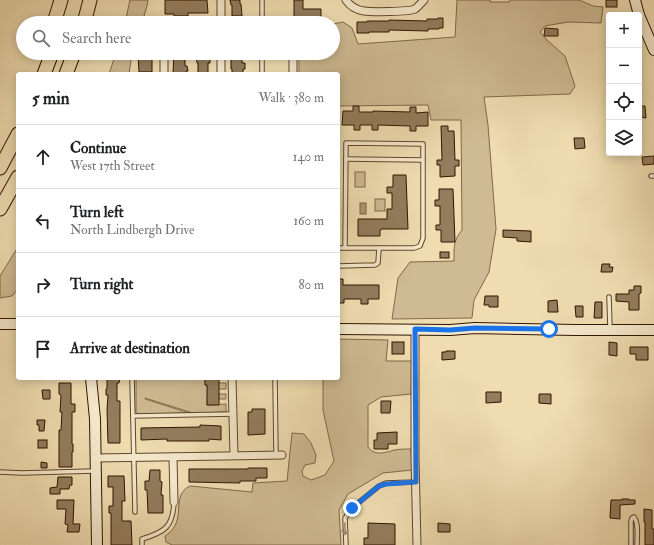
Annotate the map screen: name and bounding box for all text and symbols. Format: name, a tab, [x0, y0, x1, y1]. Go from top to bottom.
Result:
map controls	[606, 12, 642, 156]
button: +	[606, 12, 642, 48]
search box	[16, 16, 340, 60]
icon: search	[30, 27, 52, 49]
text: Search here	[62, 29, 131, 48]
button: −	[606, 48, 642, 84]
button: locate	[606, 84, 642, 120]
text: 5 min	[32, 88, 70, 109]
text: Walk · 380 m	[258, 90, 324, 106]
button: layers	[606, 120, 642, 156]
text: Continue	[70, 139, 126, 158]
icon: ahead	[32, 146, 54, 168]
text: 140 m	[293, 149, 324, 165]
text: West 17th Street	[70, 158, 155, 174]
text: Turn left	[70, 203, 124, 222]
icon: left	[32, 210, 54, 232]
text: 160 m	[293, 213, 324, 229]
text: North Lindbergh Drive	[70, 222, 194, 238]
icon: right	[32, 274, 54, 296]
text: Turn right	[70, 275, 133, 294]
text: 80 m	[298, 277, 324, 293]
route start	[540, 320, 558, 338]
icon: arrive	[32, 338, 54, 360]
text: Arrive at destination	[70, 339, 190, 358]
route end	[343, 499, 361, 517]
one-way arrow	[341, 522, 349, 535]

